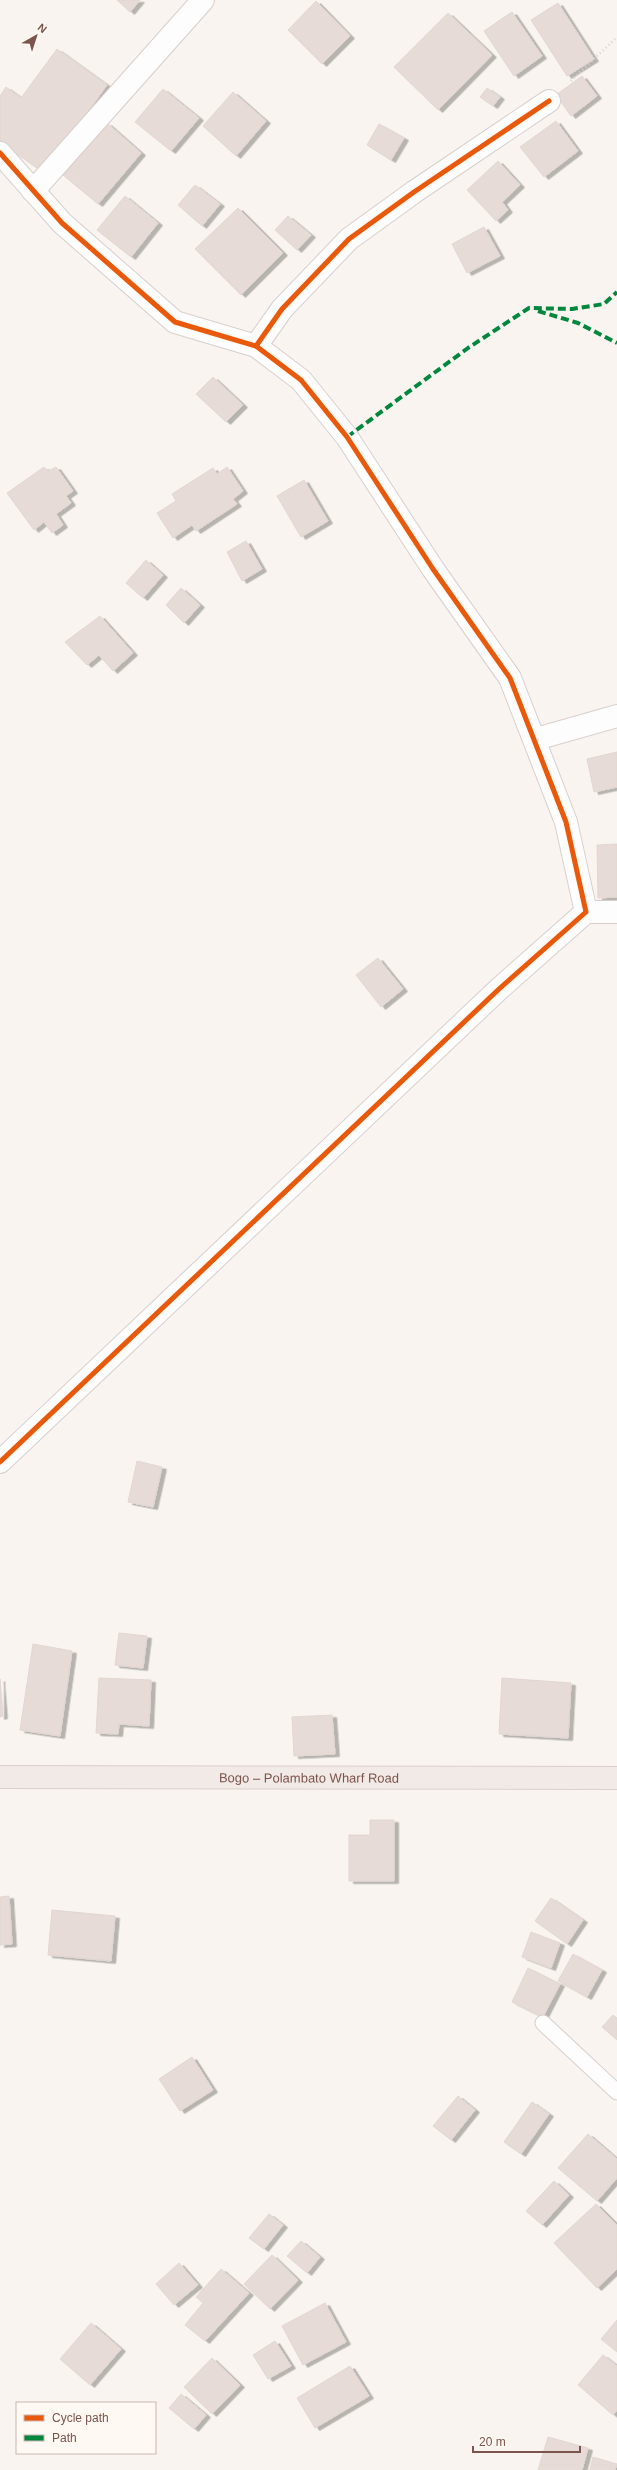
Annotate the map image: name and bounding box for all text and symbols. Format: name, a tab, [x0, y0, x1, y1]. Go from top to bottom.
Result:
north arrow	[16, 16, 56, 56]
text: N	[35, 21, 49, 35]
street label: Bogo – Polambato Wharf Road	[219, 1770, 399, 1785]
legend	[16, 2402, 156, 2454]
text: Cycle path	[52, 2411, 109, 2425]
scale bar	[473, 2428, 580, 2454]
text: Path	[52, 2431, 77, 2445]
text: 20 m	[479, 2435, 506, 2449]

